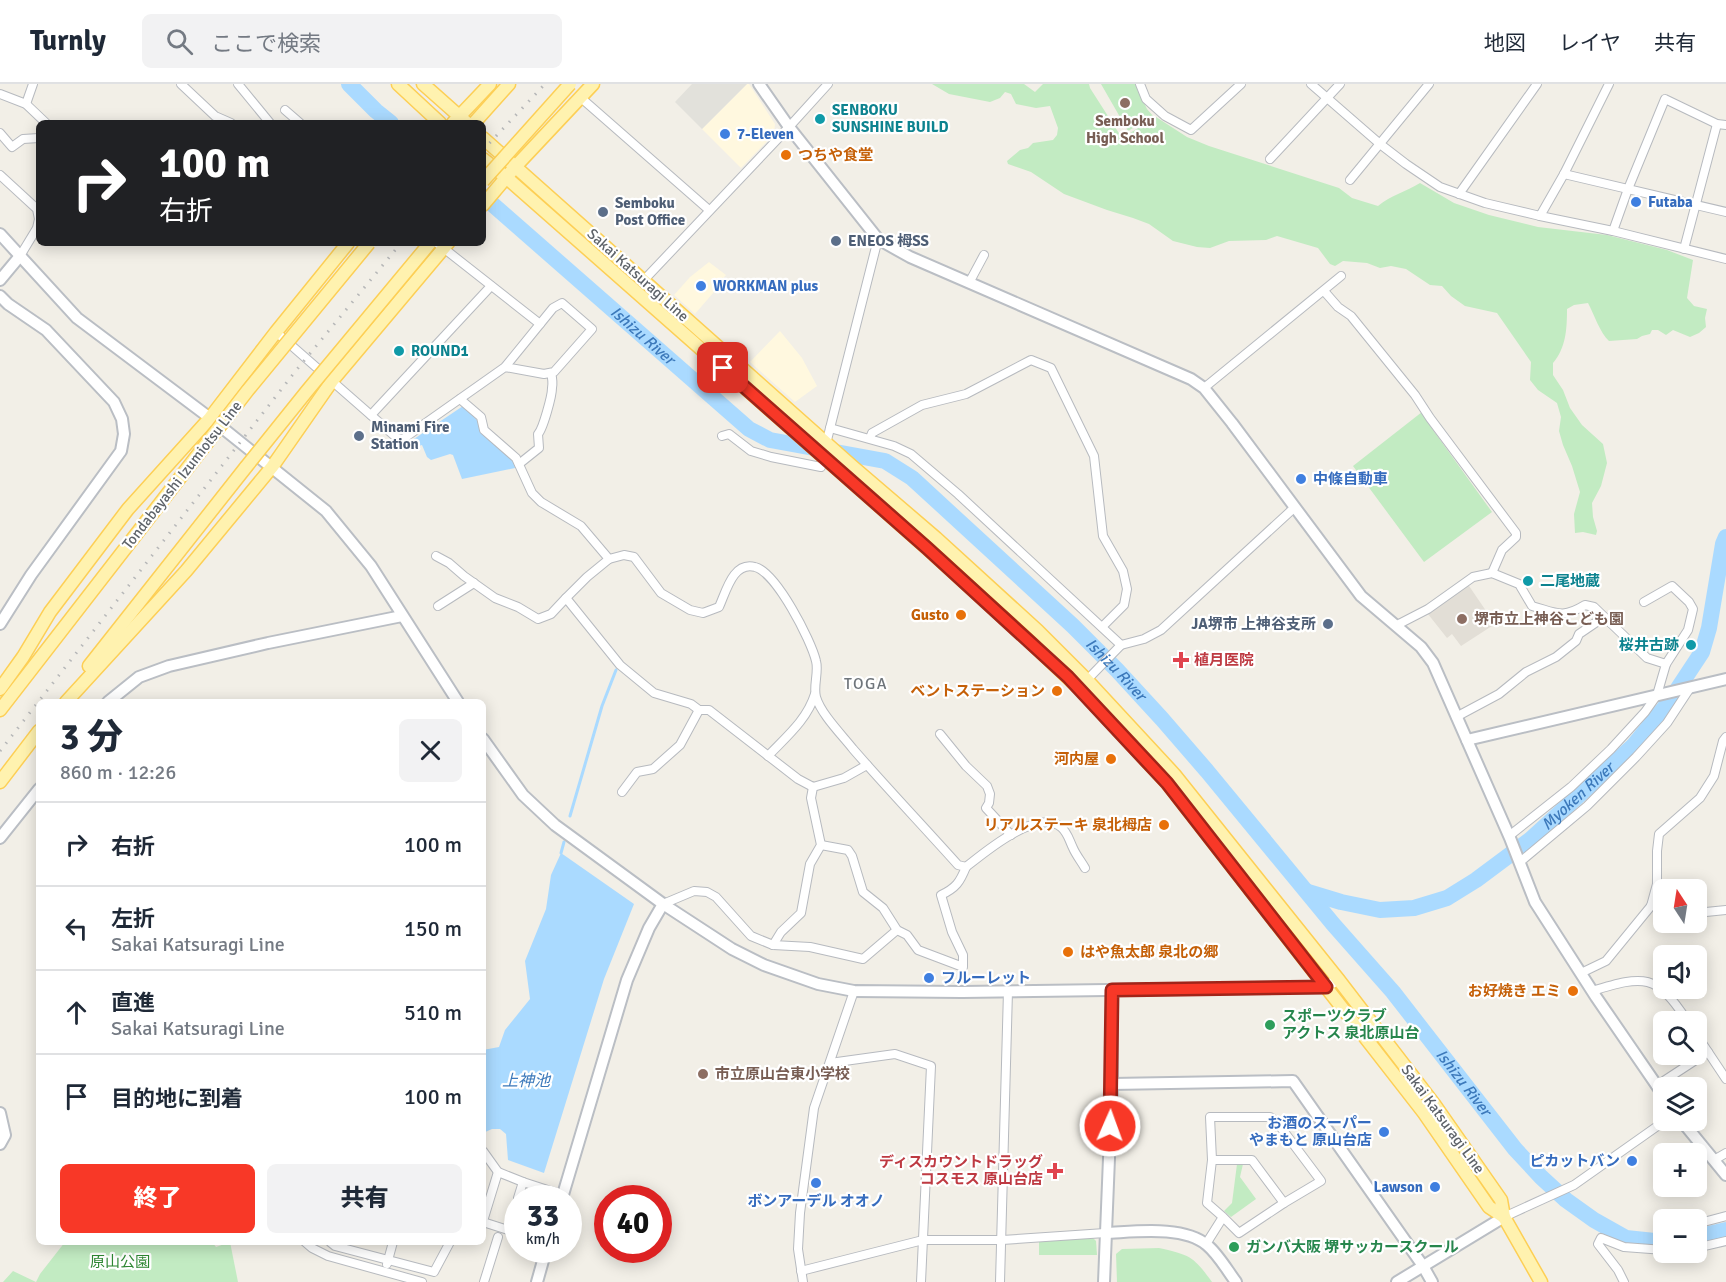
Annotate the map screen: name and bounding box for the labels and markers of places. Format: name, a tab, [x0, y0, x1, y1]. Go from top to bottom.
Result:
marker: Semboku High School	[1118, 96, 1132, 110]
place label: SENBOKU SUNSHINE BUILD	[832, 101, 949, 136]
marker: SENBOKU SUNSHINE BUILD	[813, 112, 827, 126]
place label: Semboku High School	[1086, 112, 1164, 147]
place label: 7-Eleven	[737, 125, 794, 143]
marker: 7-Eleven	[718, 127, 732, 141]
place label: つちや食堂	[798, 146, 873, 164]
marker: つちや食堂	[779, 148, 793, 162]
place label: Futaba	[1648, 193, 1693, 211]
place label: Semboku Post Office	[615, 194, 685, 229]
marker: Futaba	[1629, 195, 1643, 209]
marker: Semboku Post Office	[596, 205, 610, 219]
place label: ENEOS 栂SS	[848, 232, 929, 250]
marker: ENEOS 栂SS	[829, 234, 843, 248]
place label: WORKMAN plus	[713, 277, 819, 295]
marker: WORKMAN plus	[694, 279, 708, 293]
place label: ROUND1	[411, 342, 469, 360]
pin	[697, 342, 748, 393]
marker: ROUND1	[392, 344, 406, 358]
place label: Minami Fire Station	[371, 418, 449, 453]
marker: Minami Fire Station	[352, 429, 366, 443]
place label: 中條自動車	[1313, 470, 1388, 488]
marker: 中條自動車	[1294, 472, 1308, 486]
place label: 二尾地蔵	[1540, 572, 1600, 590]
marker: 二尾地蔵	[1521, 574, 1535, 588]
place label: Gusto	[911, 606, 949, 624]
marker: Gusto	[954, 608, 968, 622]
place label: 堺市立上神谷こども園	[1474, 610, 1624, 628]
marker: 堺市立上神谷こども園	[1455, 612, 1469, 626]
place label: JA堺市 上神谷支所	[1191, 615, 1316, 633]
marker: JA堺市 上神谷支所	[1321, 617, 1335, 631]
place label: 桜井古跡	[1619, 636, 1679, 654]
marker: 桜井古跡	[1684, 638, 1698, 652]
marker: 植月医院	[1172, 651, 1190, 669]
place label: 植月医院	[1194, 651, 1254, 669]
place label: ベントステーション	[910, 682, 1045, 700]
marker: ベントステーション	[1050, 684, 1064, 698]
place label: 河内屋	[1054, 750, 1099, 768]
marker: 河内屋	[1104, 752, 1118, 766]
place label: リアルステーキ 泉北栂店	[984, 816, 1152, 834]
marker: リアルステーキ 泉北栂店	[1157, 818, 1171, 832]
place label: はや魚太郎 泉北の郷	[1080, 943, 1218, 961]
marker: はや魚太郎 泉北の郷	[1061, 945, 1075, 959]
place label: フルーレット	[941, 969, 1031, 987]
marker: フルーレット	[922, 971, 936, 985]
place label: お好焼き エミ	[1468, 982, 1561, 1000]
marker: お好焼き エミ	[1566, 984, 1580, 998]
place label: スポーツクラブ アクトス 泉北原山台	[1282, 1007, 1420, 1042]
marker: スポーツクラブ アクトス 泉北原山台	[1263, 1018, 1277, 1032]
place label: 市立原山台東小学校	[715, 1065, 850, 1083]
marker: 市立原山台東小学校	[696, 1067, 710, 1081]
place label: お酒のスーパー やまもと 原山台店	[1249, 1114, 1372, 1149]
marker: お酒のスーパー やまもと 原山台店	[1377, 1125, 1391, 1139]
place label: ピカットバン	[1529, 1152, 1620, 1170]
place label: ディスカウントドラッグ コスモス 原山台店	[879, 1153, 1043, 1188]
marker: ピカットバン	[1625, 1154, 1639, 1168]
marker: ディスカウントドラッグ コスモス 原山台店	[1048, 1164, 1062, 1178]
marker: ボンアーデル オオノ	[809, 1176, 823, 1190]
place label: Lawson	[1374, 1178, 1423, 1196]
marker: Lawson	[1428, 1180, 1442, 1194]
place label: ボンアーデル オオノ	[747, 1192, 885, 1210]
place label: ガンバ大阪 堺サッカースクール	[1246, 1238, 1459, 1256]
marker: ガンバ大阪 堺サッカースクール	[1227, 1240, 1241, 1254]

